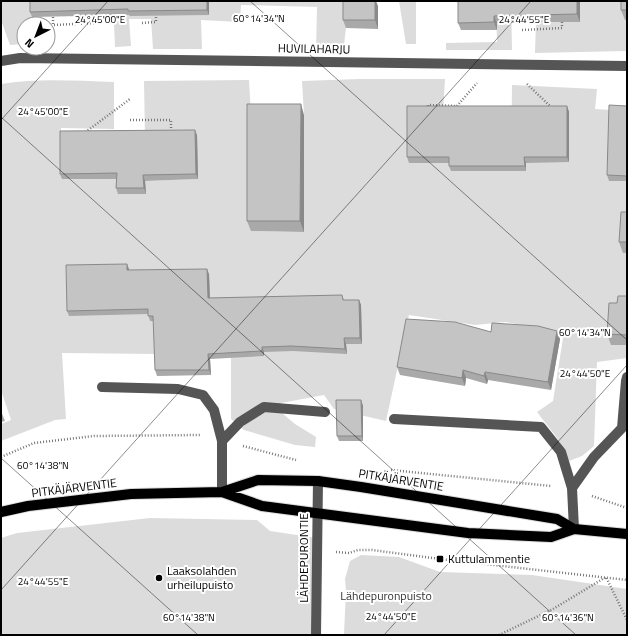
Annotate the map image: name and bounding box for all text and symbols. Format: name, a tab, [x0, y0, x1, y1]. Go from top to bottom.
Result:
text: 60°14'34"N	[233, 11, 285, 26]
text: 24°45'00"E	[75, 12, 126, 27]
text: 24°44'55"E	[499, 12, 550, 27]
north arrow	[16, 16, 56, 56]
text: N	[21, 35, 37, 52]
street label: HUVILAHARJU	[278, 38, 350, 59]
text: 24°45'00"E	[18, 104, 69, 119]
text: 60°14'34"N	[559, 325, 611, 340]
text: 24°44'50"E	[560, 366, 611, 381]
text: 60°14'38"N	[17, 458, 69, 473]
street label: PITKÄJÄRVENTIE	[357, 463, 445, 496]
street label: PITKÄJÄRVENTIE	[30, 473, 118, 502]
street label: LÄHDEPURONTIE	[294, 513, 313, 603]
place label: Kuttulammentie	[448, 549, 530, 568]
marker: Kuttulammentie	[435, 554, 445, 564]
place label: Laaksolahden urheilupuisto	[167, 561, 237, 594]
marker: Laaksolahden urheilupuisto	[154, 573, 164, 583]
text: 24°44'55"E	[18, 574, 69, 589]
park label: Lähdepuronpuisto	[340, 586, 432, 605]
text: 24°44'50"E	[366, 609, 417, 624]
text: 60°14'38"N	[163, 610, 215, 625]
text: 60°14'36"N	[542, 610, 594, 625]

